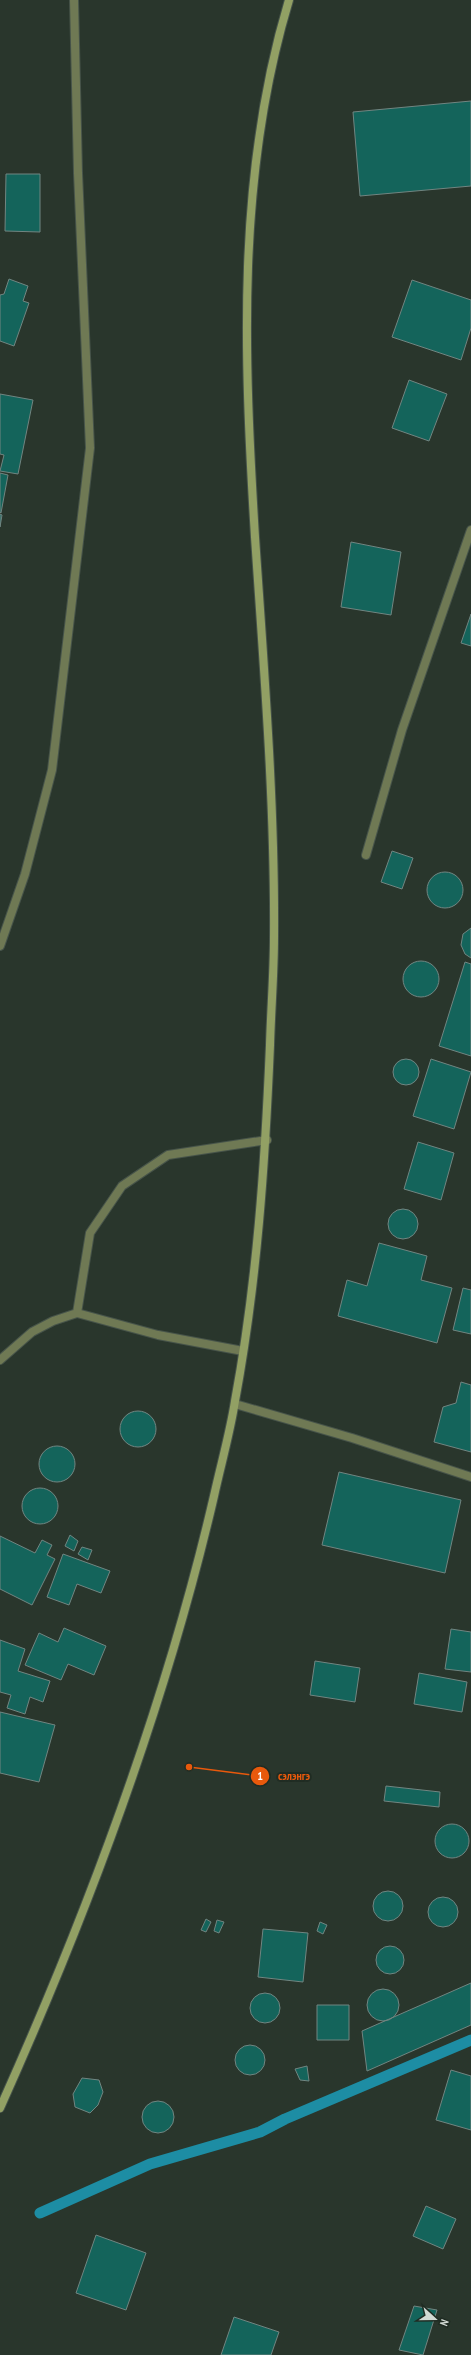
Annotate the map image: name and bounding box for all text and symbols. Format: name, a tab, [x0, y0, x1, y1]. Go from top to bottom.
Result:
callout: сэлэнгэ	[250, 1764, 318, 1788]
text: 1	[257, 1768, 263, 1783]
text: сэлэнгэ	[278, 1768, 310, 1783]
north arrow	[415, 2299, 455, 2339]
text: N	[437, 2317, 452, 2328]

